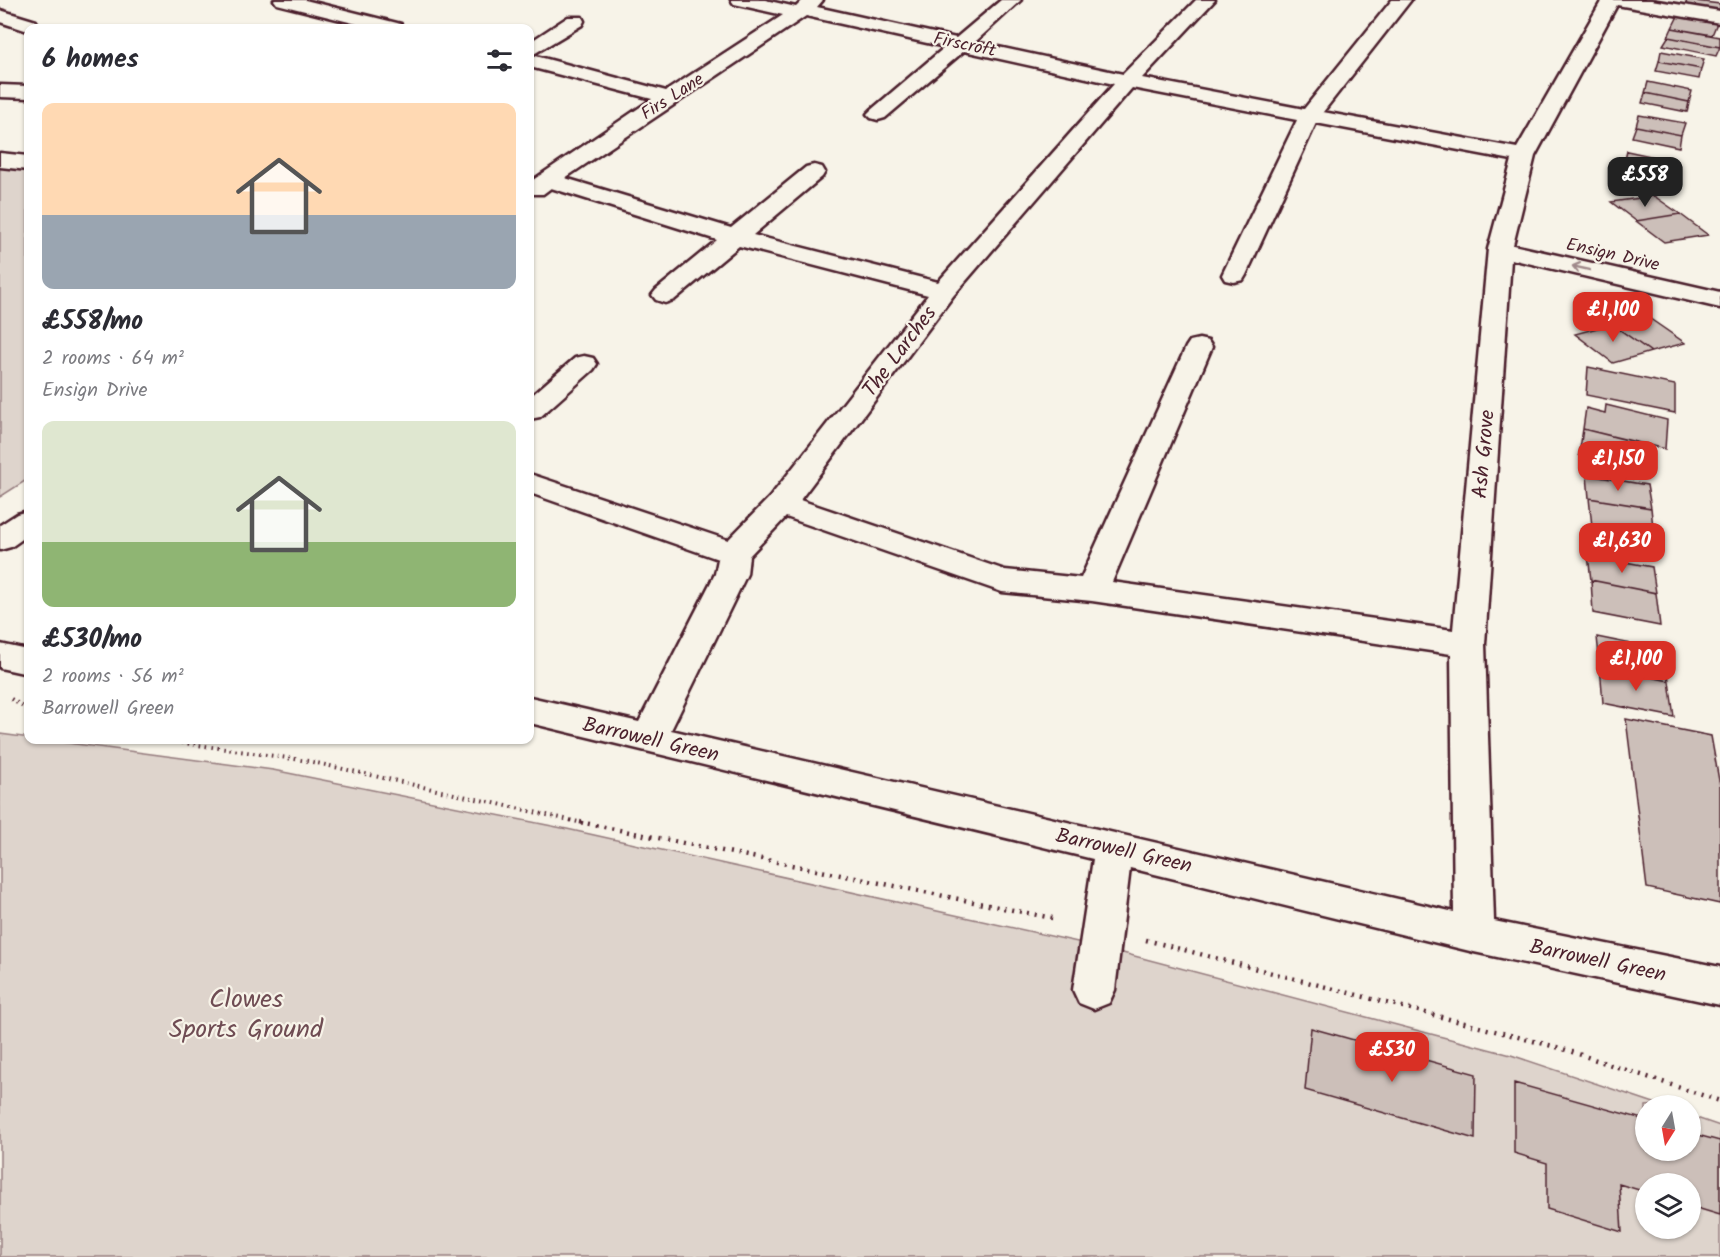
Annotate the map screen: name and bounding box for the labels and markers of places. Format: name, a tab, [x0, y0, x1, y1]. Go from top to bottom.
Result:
pin: £558	[1609, 157, 1681, 208]
pin: £1,100	[1564, 292, 1662, 343]
pin: £1,150	[1569, 441, 1667, 492]
pin: £1,630	[1573, 523, 1671, 574]
pin: £1,100	[1587, 641, 1685, 692]
pin: £530	[1356, 1032, 1428, 1083]

